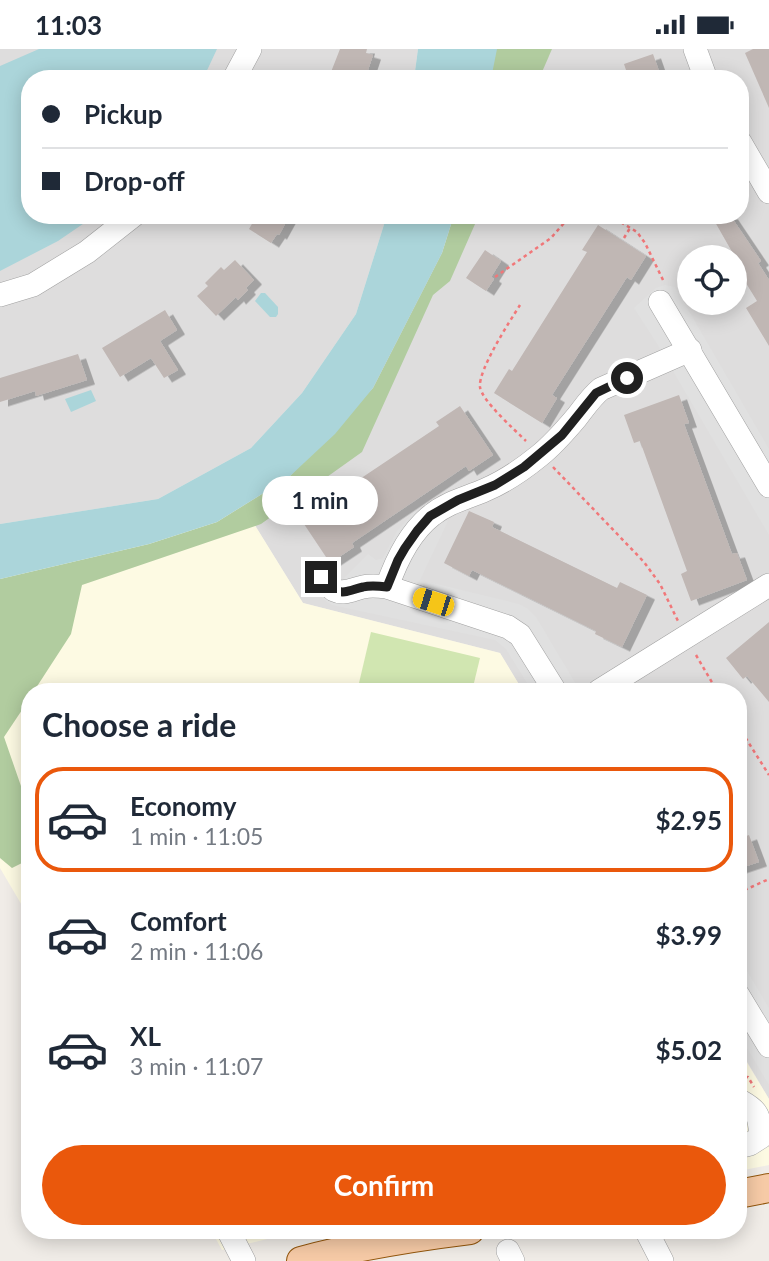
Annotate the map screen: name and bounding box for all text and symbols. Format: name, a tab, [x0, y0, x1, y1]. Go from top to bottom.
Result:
text: 11:03	[35, 9, 102, 41]
text: Pickup	[84, 98, 163, 130]
text: Drop-off	[84, 165, 185, 197]
map controls	[677, 245, 747, 315]
button: locate	[677, 245, 747, 315]
route start	[611, 362, 643, 394]
callout: 1 min	[263, 475, 379, 525]
text: 1 min	[291, 486, 349, 514]
route end	[305, 561, 337, 593]
car	[410, 586, 457, 618]
text: Choose a ride	[42, 705, 236, 744]
icon: car	[46, 788, 109, 851]
text: Economy	[130, 790, 236, 822]
text: $2.95	[656, 804, 722, 836]
text: 1 min · 11:05	[130, 822, 263, 850]
icon: car	[46, 903, 109, 966]
text: Comfort	[130, 905, 227, 937]
text: $3.99	[656, 919, 722, 951]
text: 2 min · 11:06	[130, 937, 263, 965]
icon: car	[46, 1018, 109, 1081]
text: XL	[130, 1020, 161, 1052]
text: $5.02	[656, 1034, 722, 1066]
text: 3 min · 11:07	[130, 1052, 263, 1080]
button: Confirm	[42, 1145, 726, 1225]

